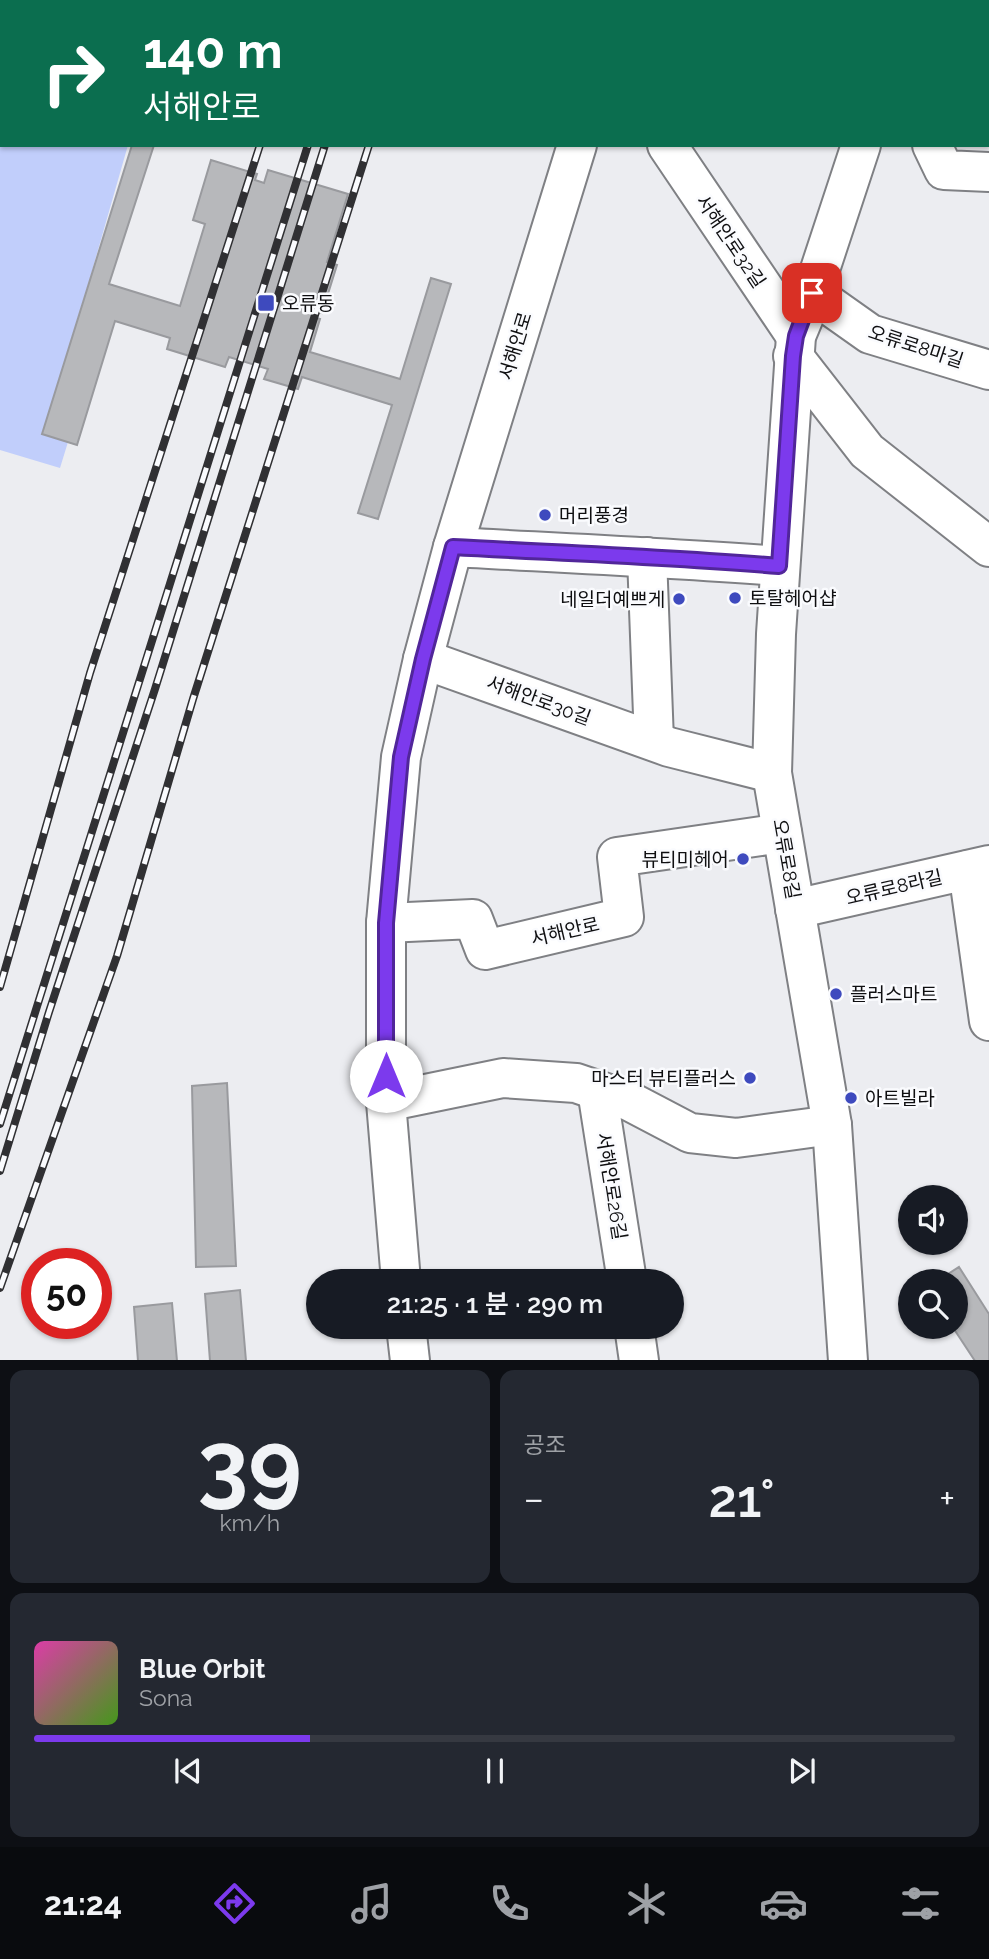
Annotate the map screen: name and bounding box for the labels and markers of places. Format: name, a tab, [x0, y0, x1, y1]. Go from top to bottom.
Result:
pin	[782, 263, 842, 323]
place label: 오류동	[282, 292, 334, 314]
marker: 오류동	[256, 293, 276, 313]
place label: 머리풍경	[559, 504, 629, 526]
marker: 머리풍경	[537, 507, 553, 523]
place label: 토탈헤어샵	[749, 587, 836, 609]
place label: 네일더예쁘게	[560, 588, 665, 610]
marker: 토탈헤어샵	[727, 590, 743, 606]
marker: 네일더예쁘게	[671, 591, 687, 607]
place label: 뷰티미헤어	[642, 848, 729, 870]
marker: 뷰티미헤어	[735, 851, 751, 867]
place label: 플러스마트	[850, 983, 937, 1005]
marker: 플러스마트	[828, 986, 844, 1002]
place label: 마스터 뷰티플러스	[591, 1067, 736, 1089]
marker: 마스터 뷰티플러스	[742, 1070, 758, 1086]
place label: 아트빌라	[865, 1087, 935, 1109]
marker: 아트빌라	[843, 1090, 859, 1106]

